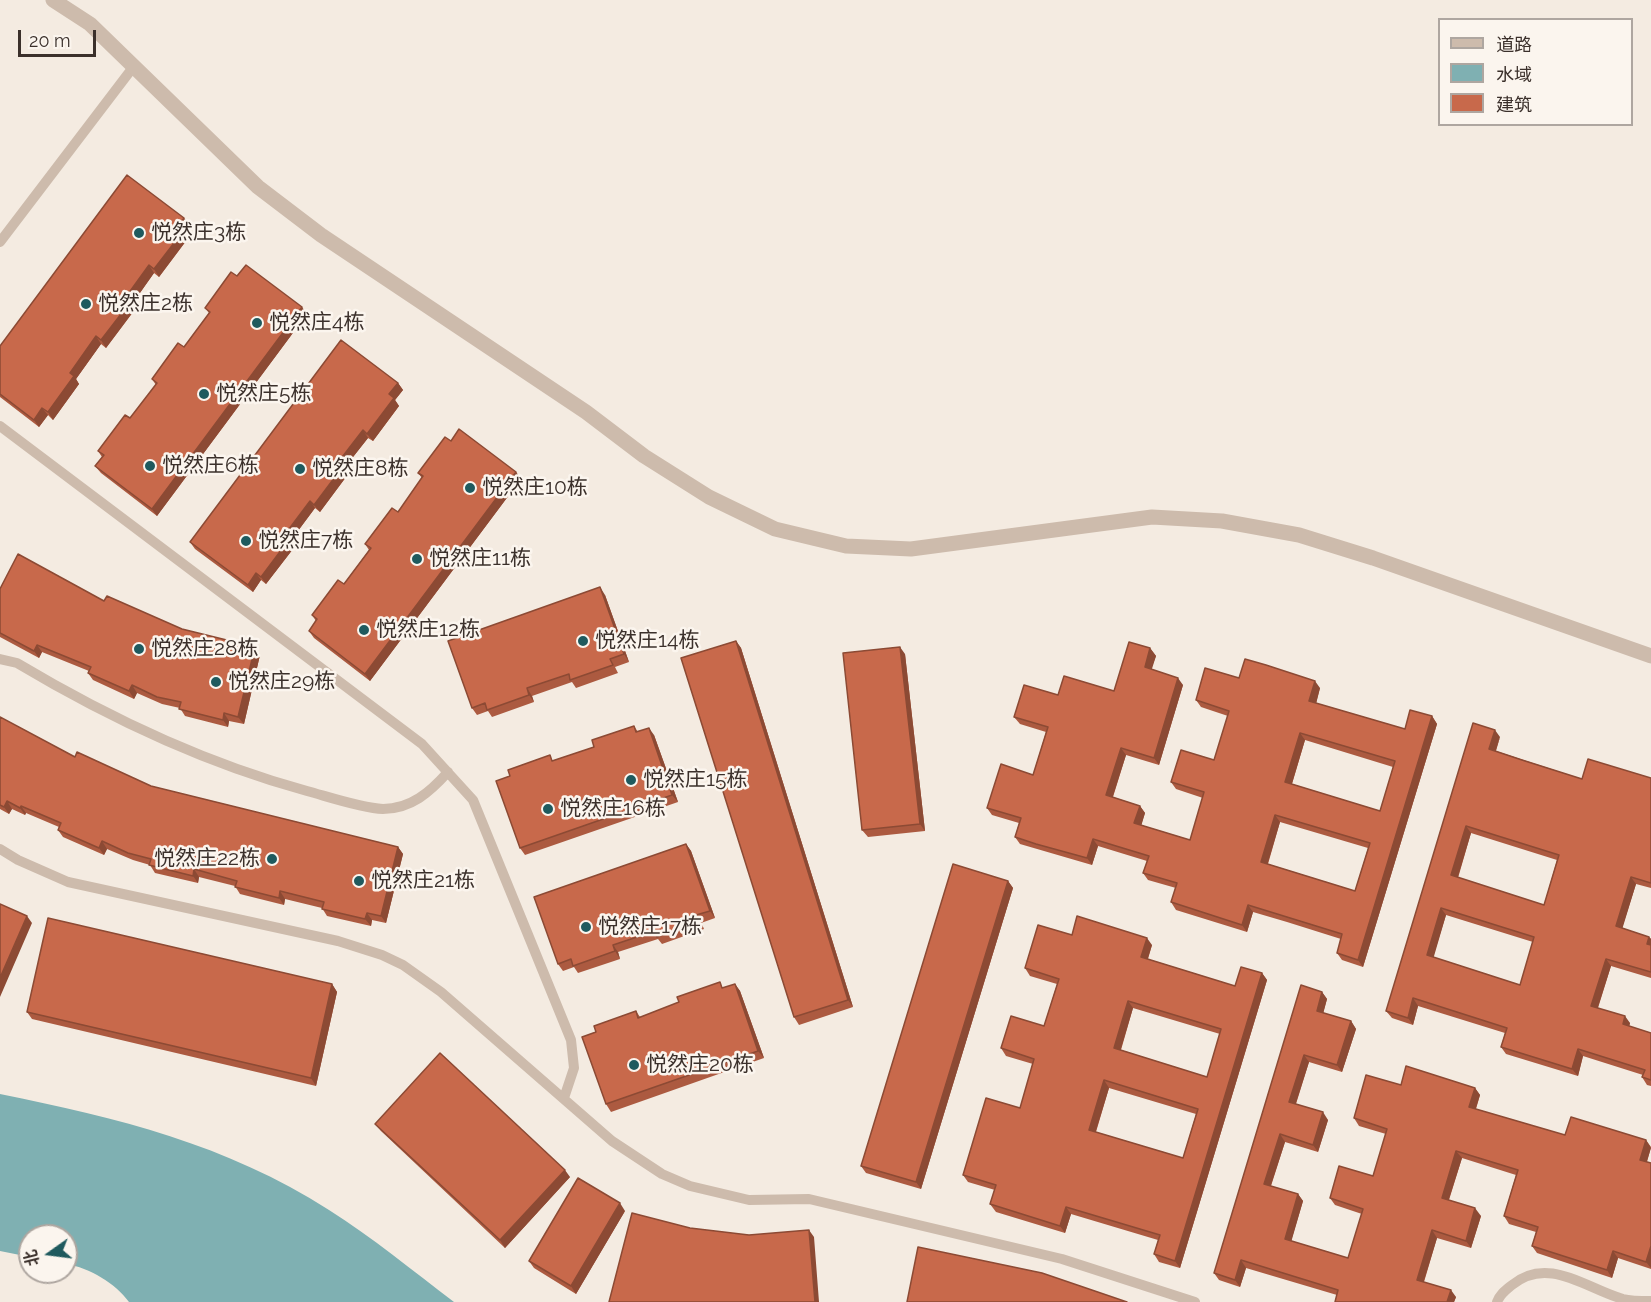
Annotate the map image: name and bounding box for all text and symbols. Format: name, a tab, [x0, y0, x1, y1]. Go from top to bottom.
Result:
scale bar	[21, 18, 99, 56]
legend	[1438, 18, 1633, 126]
text: 20 m	[29, 30, 71, 51]
text: 道路	[1496, 34, 1532, 55]
text: 水域	[1496, 64, 1532, 85]
text: 建筑	[1496, 94, 1532, 115]
place label: 悦然庄3栋	[151, 220, 246, 246]
marker: 悦然庄3栋	[132, 226, 146, 240]
place label: 悦然庄2栋	[98, 291, 193, 317]
marker: 悦然庄2栋	[79, 297, 93, 311]
place label: 悦然庄4栋	[269, 310, 364, 336]
marker: 悦然庄4栋	[250, 316, 264, 330]
place label: 悦然庄5栋	[216, 381, 311, 407]
marker: 悦然庄5栋	[197, 387, 211, 401]
place label: 悦然庄6栋	[162, 453, 259, 479]
place label: 悦然庄8栋	[312, 456, 408, 482]
marker: 悦然庄6栋	[143, 459, 157, 473]
marker: 悦然庄8栋	[293, 462, 307, 476]
place label: 悦然庄10栋	[482, 475, 588, 501]
marker: 悦然庄10栋	[463, 481, 477, 495]
place label: 悦然庄7栋	[258, 528, 353, 554]
marker: 悦然庄7栋	[239, 534, 253, 548]
place label: 悦然庄11栋	[429, 546, 531, 572]
marker: 悦然庄11栋	[410, 552, 424, 566]
place label: 悦然庄12栋	[376, 617, 480, 643]
marker: 悦然庄12栋	[357, 623, 371, 637]
place label: 悦然庄14栋	[595, 628, 699, 654]
marker: 悦然庄14栋	[576, 634, 590, 648]
place label: 悦然庄28栋	[151, 636, 258, 662]
marker: 悦然庄28栋	[132, 642, 146, 656]
place label: 悦然庄29栋	[228, 669, 335, 695]
marker: 悦然庄29栋	[209, 675, 223, 689]
place label: 悦然庄15栋	[643, 767, 747, 793]
marker: 悦然庄15栋	[624, 773, 638, 787]
place label: 悦然庄16栋	[560, 796, 666, 822]
marker: 悦然庄16栋	[541, 802, 555, 816]
place label: 悦然庄22栋	[154, 846, 260, 872]
marker: 悦然庄22栋	[265, 852, 279, 866]
place label: 悦然庄21栋	[371, 868, 475, 894]
marker: 悦然庄21栋	[352, 874, 366, 888]
place label: 悦然庄17栋	[598, 914, 702, 940]
marker: 悦然庄17栋	[579, 920, 593, 934]
place label: 悦然庄20栋	[646, 1052, 754, 1078]
marker: 悦然庄20栋	[627, 1058, 641, 1072]
north arrow	[18, 1224, 78, 1284]
text: 北	[21, 1248, 43, 1268]

